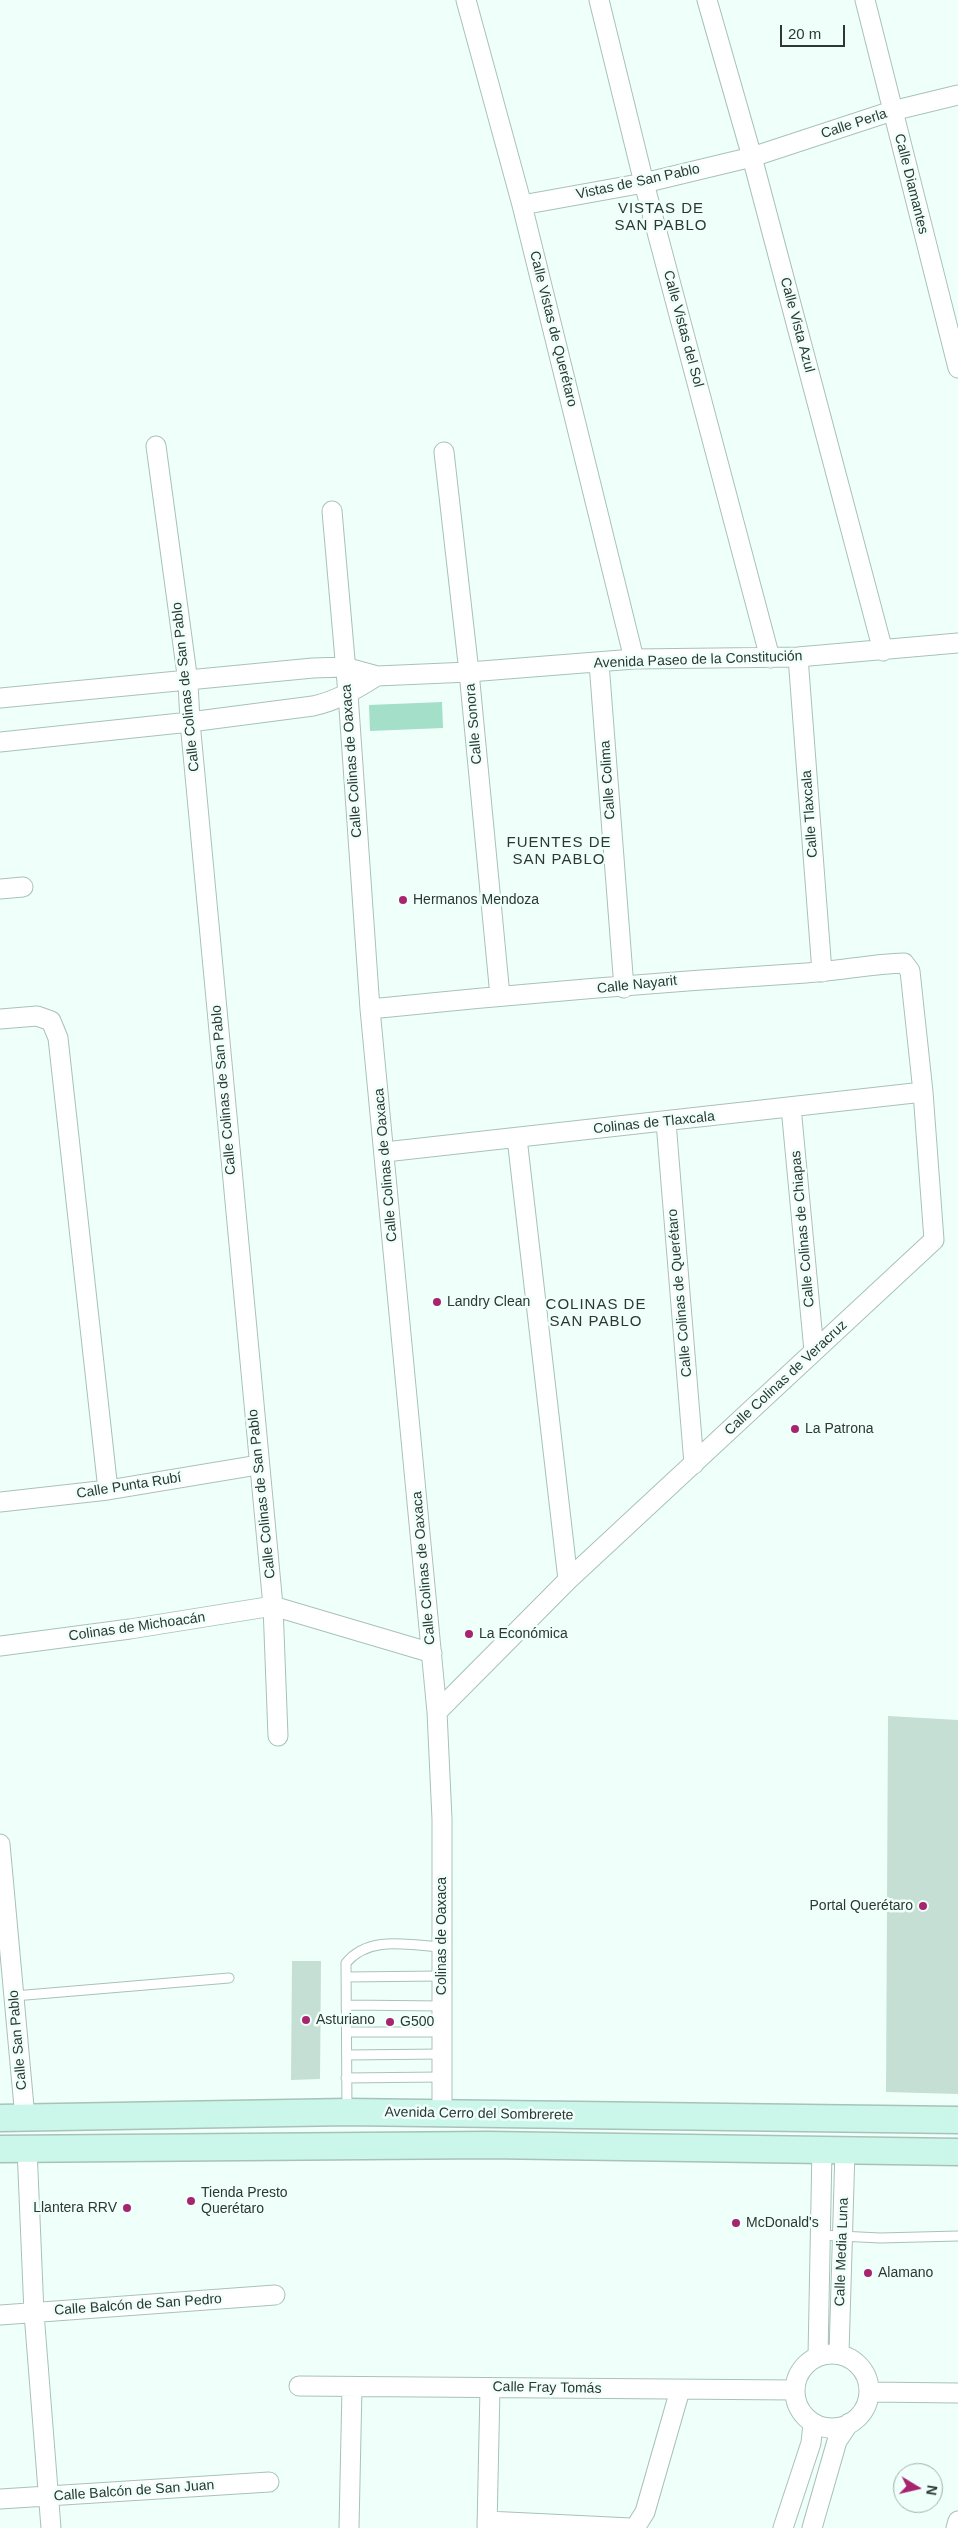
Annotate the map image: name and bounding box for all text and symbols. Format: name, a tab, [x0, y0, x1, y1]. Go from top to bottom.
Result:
scale bar	[783, 15, 848, 47]
text: 20 m	[788, 25, 821, 42]
street label: Calle Perla	[819, 105, 889, 143]
street label: Calle Diamantes	[890, 132, 932, 236]
street label: Vistas de San Pablo	[575, 161, 701, 203]
district label: VISTAS DE SAN PABLO	[613, 200, 709, 235]
street label: Calle Vistas de Querétaro	[525, 249, 581, 409]
street label: Calle Vistas del Sol	[659, 269, 707, 389]
street label: Calle Vista Azul	[776, 276, 818, 374]
street label: Calle Colinas de San Pablo	[169, 601, 203, 773]
street label: Avenida Paseo de la Constitución	[593, 648, 803, 672]
street label: Calle Sonora	[462, 683, 486, 765]
street label: Calle Colinas de Oaxaca	[338, 684, 366, 838]
street label: Calle Colima	[597, 740, 619, 820]
street label: Calle Tlaxcala	[799, 770, 821, 858]
district label: FUENTES DE SAN PABLO	[505, 834, 613, 869]
place label: Hermanos Mendoza	[413, 892, 539, 908]
marker: Hermanos Mendoza	[397, 894, 409, 906]
street label: Calle Nayarit	[596, 972, 678, 998]
street label: Calle Colinas de San Pablo	[208, 1004, 240, 1176]
street label: Calle Colinas de Oaxaca	[371, 1088, 401, 1242]
street label: Colinas de Tlaxcala	[592, 1108, 716, 1138]
street label: Calle Colinas de Chiapas	[788, 1150, 818, 1308]
street label: Calle Colinas de Querétaro	[664, 1208, 696, 1378]
place label: Landry Clean	[447, 1294, 530, 1310]
marker: Landry Clean	[431, 1296, 443, 1308]
district label: COLINAS DE SAN PABLO	[544, 1296, 648, 1331]
street label: Calle Colinas de Veracruz	[721, 1317, 851, 1439]
street label: Calle Colinas de San Pablo	[245, 1408, 279, 1580]
place label: La Patrona	[805, 1421, 873, 1437]
marker: La Patrona	[789, 1423, 801, 1435]
street label: Calle Punta Rubí	[75, 1469, 183, 1503]
street label: Calle Colinas de Oaxaca	[409, 1491, 439, 1645]
street label: Colinas de Michoacán	[68, 1609, 206, 1645]
place label: La Económica	[479, 1626, 568, 1642]
marker: La Económica	[463, 1628, 475, 1640]
street label: Colinas de Oaxaca	[434, 1877, 450, 1995]
place label: Portal Querétaro	[810, 1898, 913, 1914]
marker: Portal Querétaro	[917, 1900, 929, 1912]
street label: Calle San Pablo	[5, 1989, 31, 2091]
place label: Asturiano	[316, 2012, 375, 2028]
marker: Asturiano	[300, 2014, 312, 2026]
place label: G500	[400, 2014, 434, 2030]
marker: G500	[384, 2016, 396, 2028]
street label: Avenida Cerro del Sombrerete	[384, 2104, 574, 2124]
place label: Tienda Presto Querétaro	[201, 2185, 288, 2218]
marker: Tienda Presto Querétaro	[185, 2195, 197, 2207]
street label: Calle Media Luna	[832, 2197, 852, 2307]
place label: Llantera RRV	[33, 2200, 117, 2216]
marker: Llantera RRV	[121, 2202, 133, 2214]
place label: McDonald's	[746, 2215, 819, 2231]
marker: McDonald's	[730, 2217, 742, 2229]
place label: Alamano	[878, 2265, 933, 2281]
marker: Alamano	[862, 2267, 874, 2279]
street label: Calle Balcón de San Pedro	[54, 2291, 222, 2319]
street label: Calle Fray Tomás	[492, 2379, 602, 2397]
north arrow	[893, 2463, 943, 2513]
street label: Calle Balcón de San Juan	[53, 2477, 215, 2505]
text: N	[923, 2484, 941, 2496]

